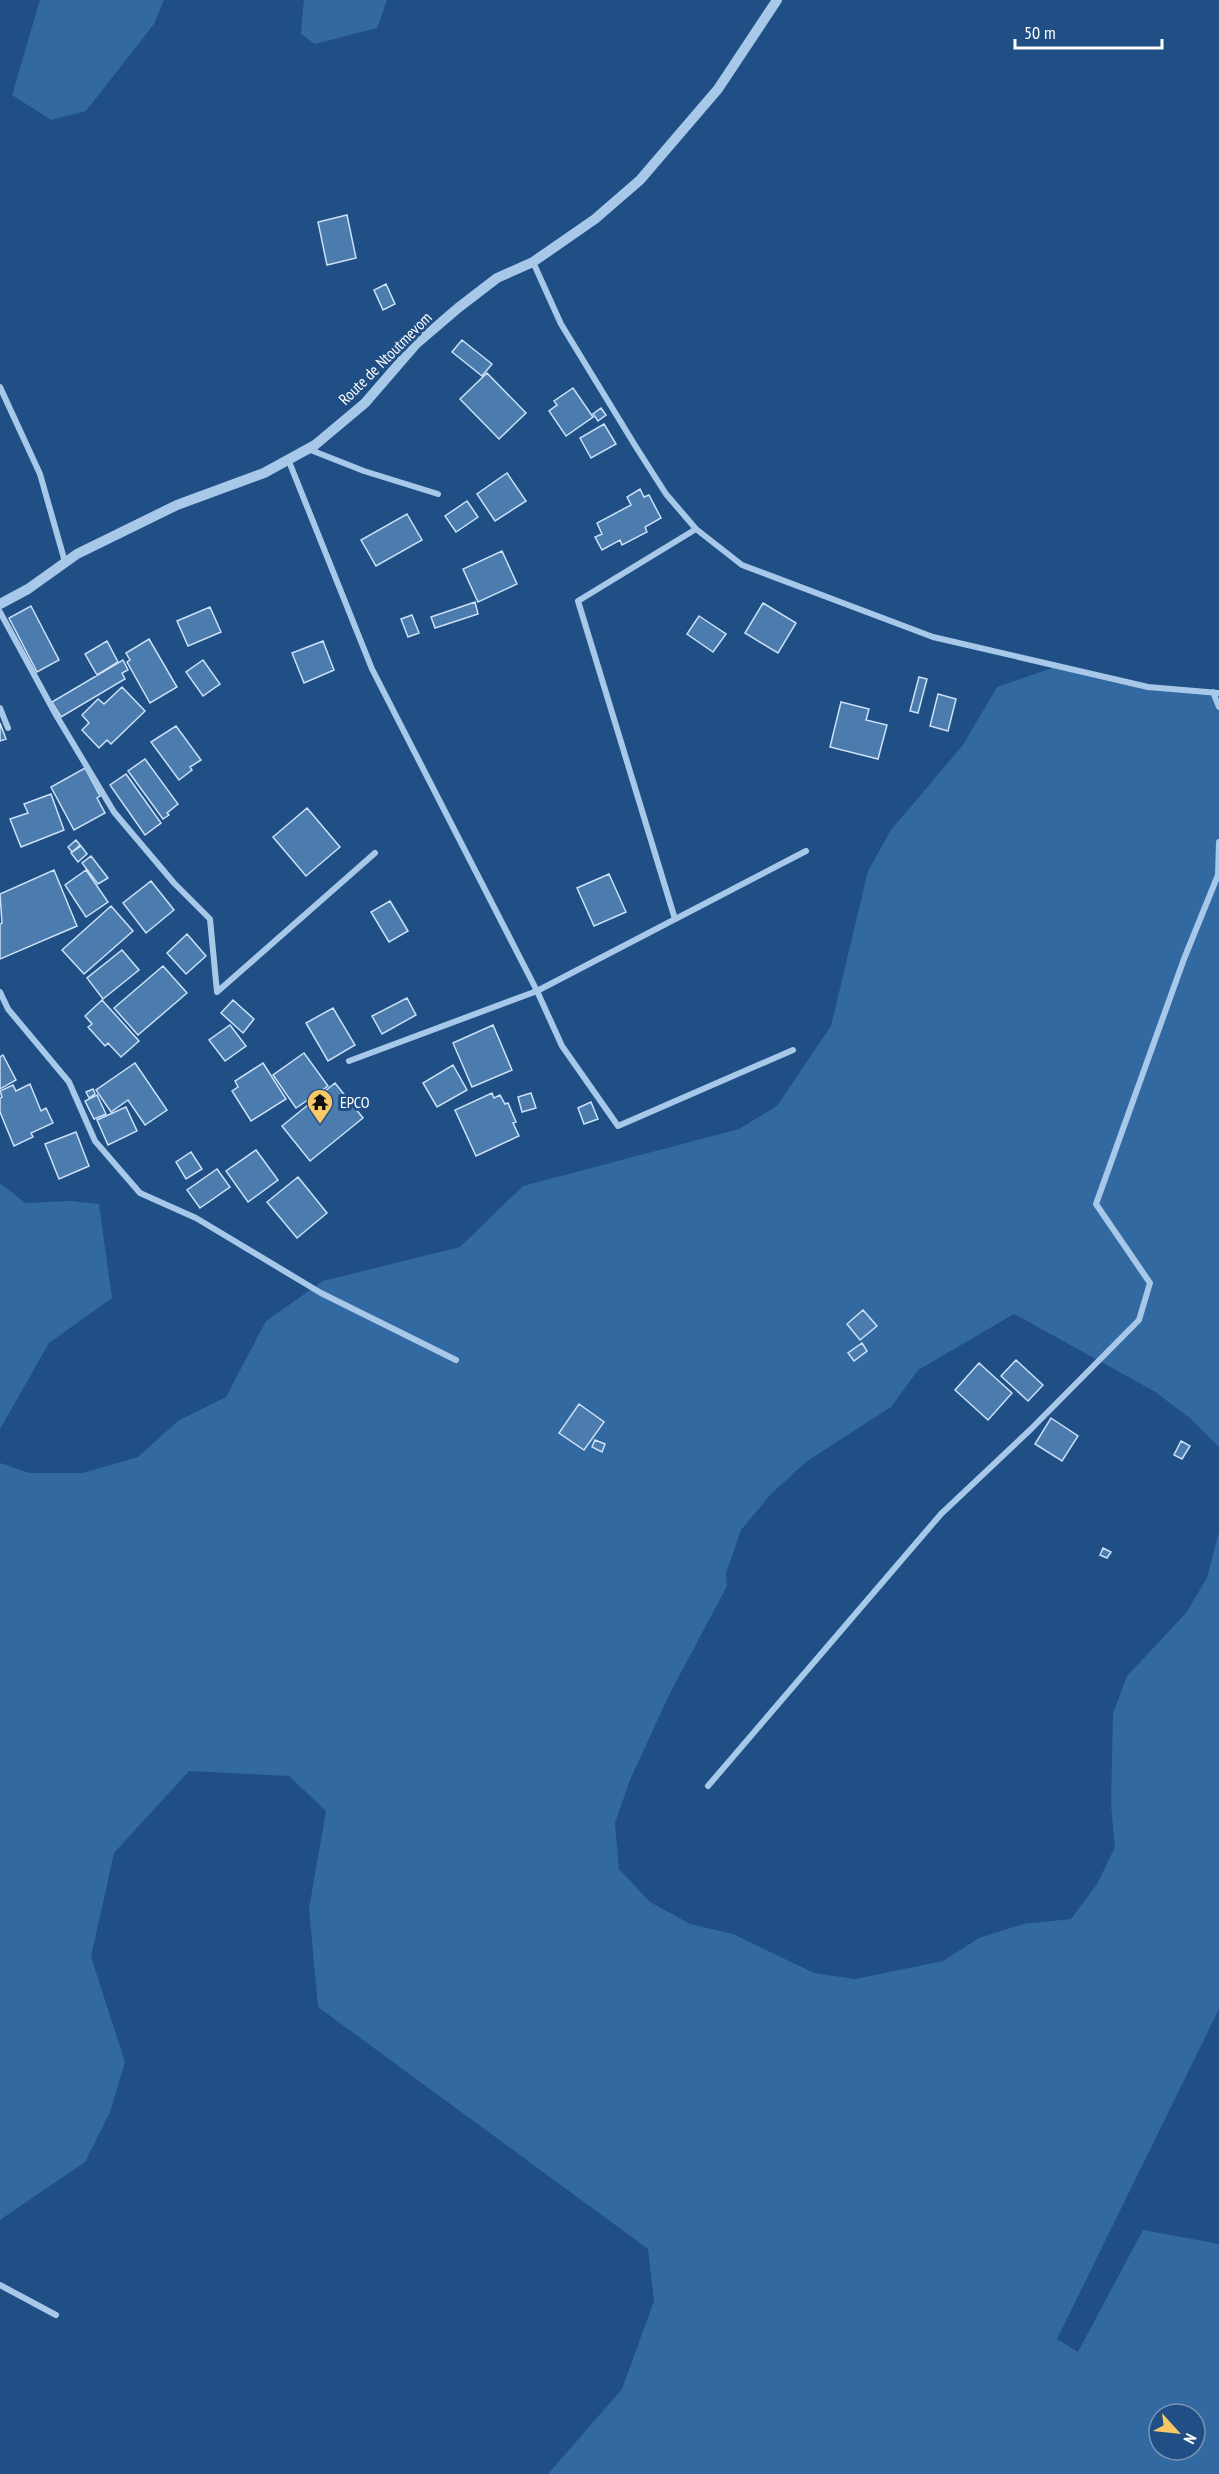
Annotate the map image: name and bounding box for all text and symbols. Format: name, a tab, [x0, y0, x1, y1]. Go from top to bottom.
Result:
scale bar	[1015, 12, 1162, 50]
text: 50 m	[1024, 21, 1056, 44]
street label: Route de Ntoutmevom	[334, 307, 436, 409]
temple icon: EPCO	[305, 1087, 335, 1125]
place label: EPCO	[340, 1092, 370, 1112]
north arrow	[1147, 2402, 1207, 2462]
text: N	[1179, 2430, 1201, 2447]

